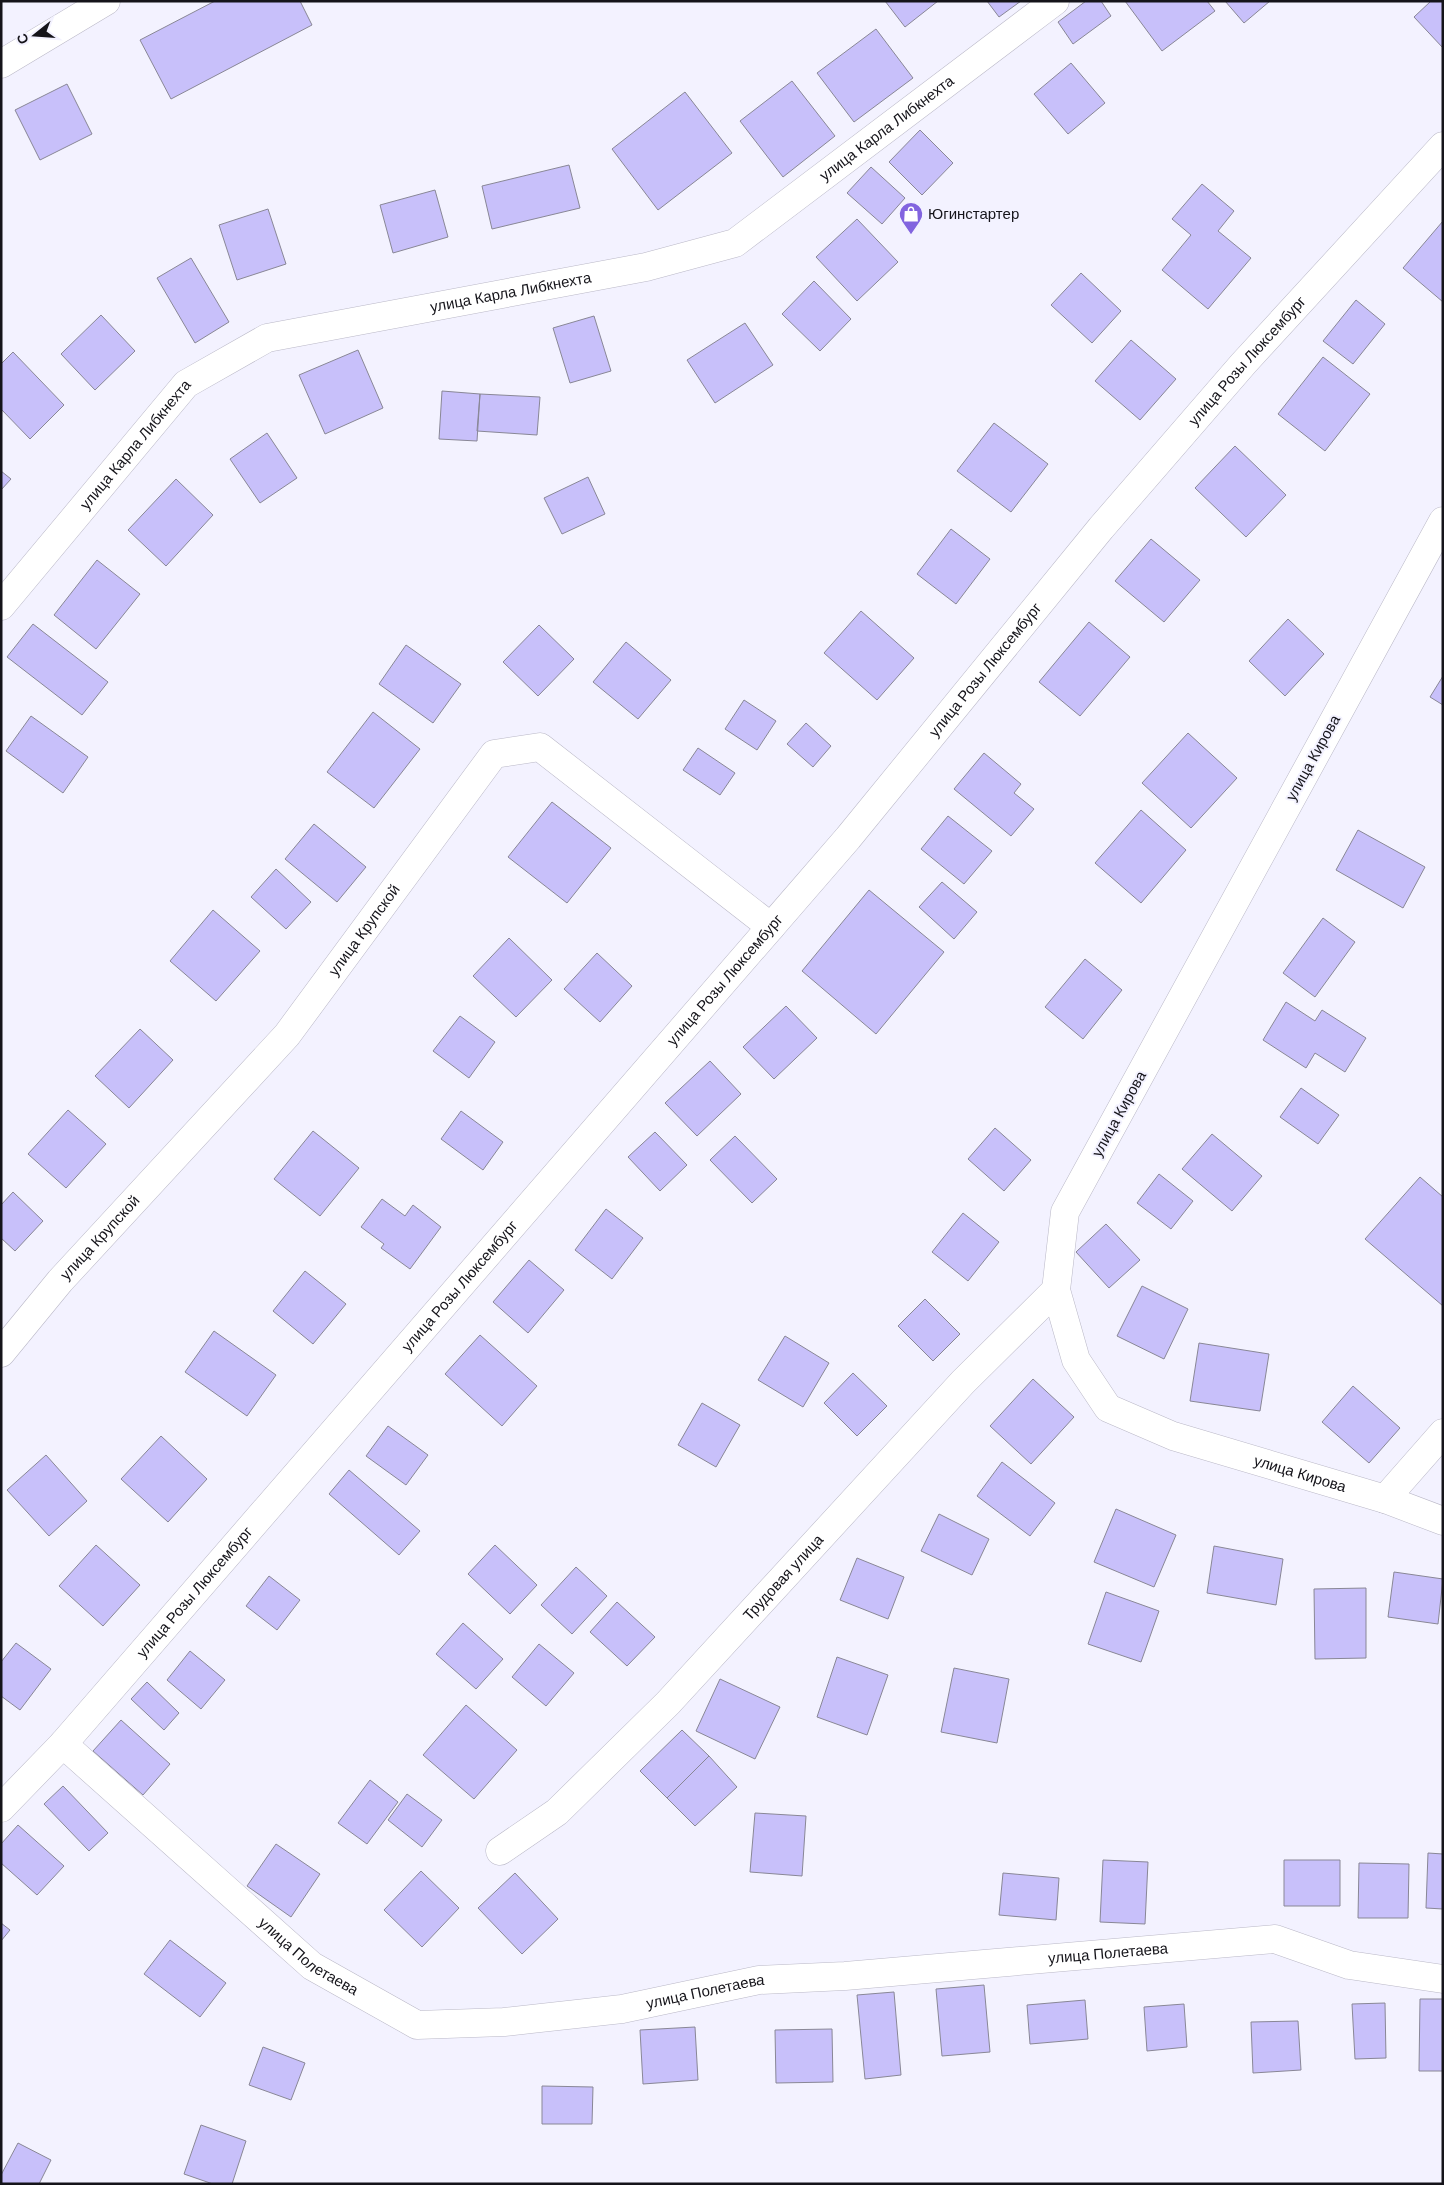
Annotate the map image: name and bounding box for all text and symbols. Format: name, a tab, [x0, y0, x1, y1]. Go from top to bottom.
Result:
north arrow	[10, 10, 60, 60]
text: С	[12, 31, 33, 46]
street label: улица Карла Либкнехта	[815, 71, 958, 186]
shop icon: Югинстартер	[898, 201, 924, 235]
place label: Югинстартер	[928, 204, 1019, 224]
street label: улица Карла Либкнехта	[428, 267, 593, 317]
street label: улица Розы Люксембург	[1184, 291, 1311, 430]
street label: улица Карла Либкнехта	[75, 375, 196, 514]
street label: улица Розы Люксембург	[925, 598, 1046, 741]
street label: улица Кирова	[1281, 711, 1345, 804]
street label: улица Крупской	[324, 880, 405, 980]
street label: улица Розы Люксембург	[662, 910, 788, 1050]
street label: улица Кирова	[1087, 1067, 1151, 1160]
street label: улица Крупской	[56, 1191, 144, 1284]
street label: улица Розы Люксембург	[397, 1216, 523, 1356]
street label: улица Кирова	[1252, 1451, 1349, 1497]
street label: улица Розы Люксембург	[132, 1522, 257, 1662]
street label: Трудовая улица	[739, 1530, 828, 1625]
street label: улица Полетаева	[254, 1913, 362, 2000]
street label: улица Полетаева	[1047, 1938, 1170, 1968]
street label: улица Полетаева	[644, 1970, 765, 2014]

